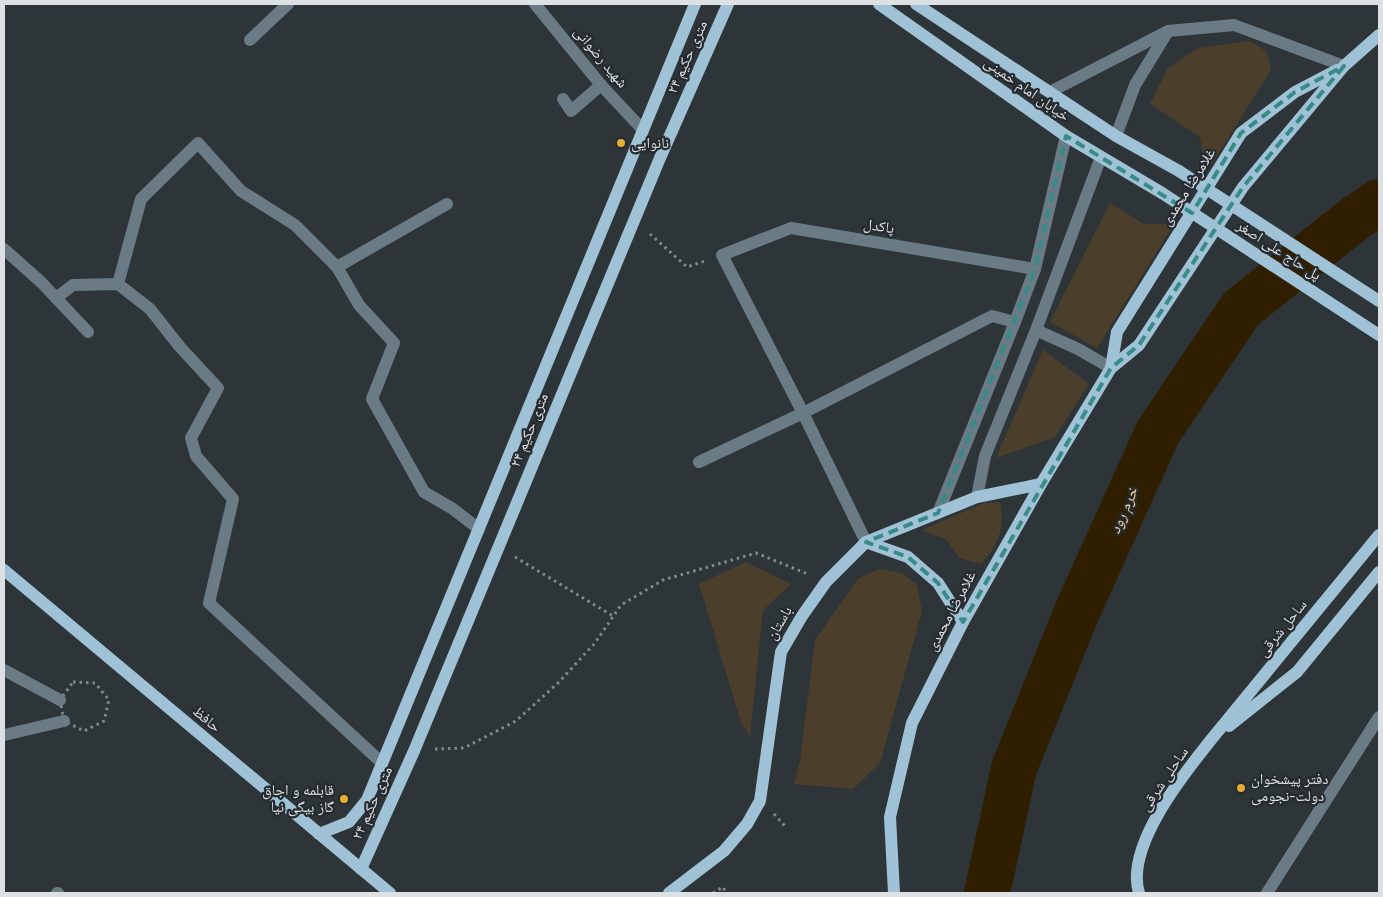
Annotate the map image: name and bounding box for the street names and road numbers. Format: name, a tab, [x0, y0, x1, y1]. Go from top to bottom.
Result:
street label: ۲۴ متری حکیم	[663, 17, 712, 97]
street label: شهید رضوانی	[569, 23, 632, 92]
street label: خیابان امام خمینی	[980, 53, 1074, 126]
street label: غلامرضا محمدی	[1157, 144, 1220, 230]
street label: پاکدل	[862, 215, 896, 238]
street label: پل حاج علی اصغر	[1232, 215, 1325, 285]
street label: ۲۴ متری حکیم	[506, 390, 553, 470]
street label: غلامرضا محمدی	[922, 567, 981, 655]
street label: ساحل شرقی	[1254, 596, 1311, 661]
street label: باستان	[762, 603, 797, 643]
street label: حافظ	[189, 702, 225, 736]
street label: ساحلی شرقی	[1136, 743, 1193, 815]
street label: ۲۴ متری حکیم	[348, 763, 397, 843]

